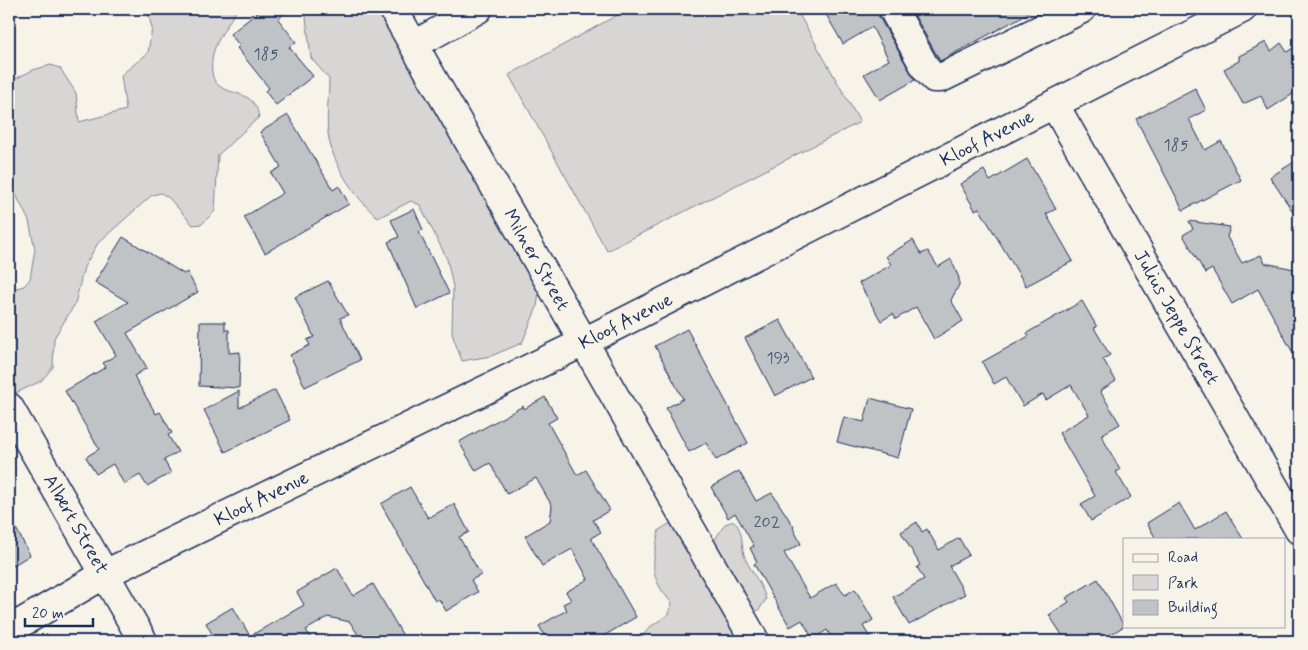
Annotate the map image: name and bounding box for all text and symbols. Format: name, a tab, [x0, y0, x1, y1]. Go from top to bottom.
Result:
house number: 185	[254, 44, 279, 65]
street label: Kloof Avenue	[936, 104, 1038, 172]
house number: 185	[1164, 135, 1189, 156]
street label: Milner Street	[498, 204, 576, 315]
street label: Julius Jeppe Street	[1128, 245, 1225, 389]
street label: Kloof Avenue	[574, 287, 677, 355]
house number: 193	[766, 348, 790, 369]
street label: Kloof Avenue	[210, 465, 313, 532]
street label: Albert Street	[38, 470, 115, 579]
house number: 202	[754, 512, 781, 533]
legend	[1123, 538, 1286, 628]
text: Road	[1168, 548, 1198, 568]
text: Park	[1168, 574, 1198, 594]
scale bar	[25, 595, 92, 627]
text: Building	[1168, 598, 1218, 619]
text: 20 m	[32, 604, 64, 624]

